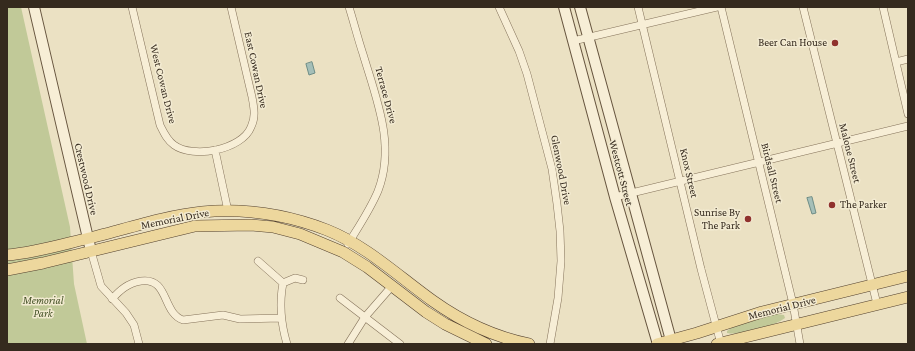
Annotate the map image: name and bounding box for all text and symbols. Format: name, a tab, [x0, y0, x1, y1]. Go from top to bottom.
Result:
street label: East Cowan Drive	[241, 31, 271, 109]
place label: Beer Can House	[758, 36, 827, 50]
marker: Beer Can House	[830, 38, 840, 48]
street label: West Cowan Drive	[147, 43, 179, 125]
street label: Terrace Drive	[372, 65, 400, 125]
street label: Malone Street	[836, 122, 864, 184]
street label: Glenwood Drive	[548, 134, 574, 206]
street label: Westcott Street	[606, 139, 636, 207]
street label: Crestwood Drive	[71, 142, 101, 216]
street label: Birdsall Street	[758, 142, 786, 204]
street label: Knox Street	[677, 147, 701, 199]
place label: The Parker	[840, 198, 887, 212]
marker: The Parker	[827, 200, 837, 210]
street label: Memorial Drive	[140, 206, 210, 232]
place label: Sunrise By The Park	[694, 206, 740, 232]
marker: Sunrise By The Park	[743, 214, 753, 224]
street label: Memorial Drive	[747, 293, 817, 323]
park label: Memorial Park	[23, 294, 63, 320]

